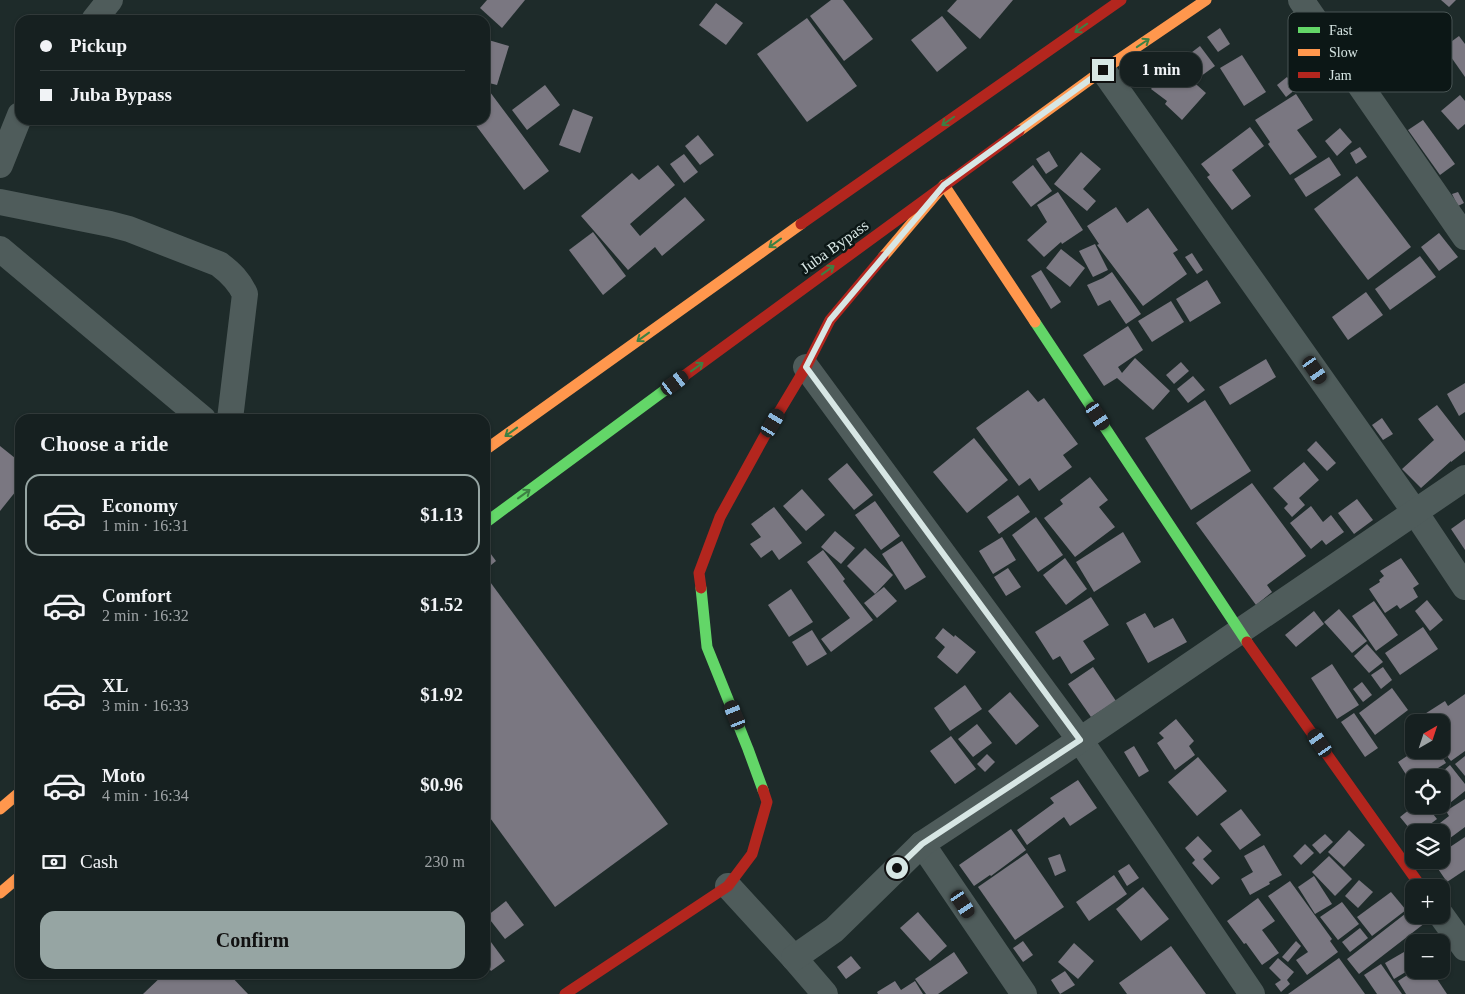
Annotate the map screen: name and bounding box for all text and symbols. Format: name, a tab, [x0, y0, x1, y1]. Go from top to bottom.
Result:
legend	[1288, 12, 1452, 92]
one-way arrow	[1075, 23, 1089, 33]
text: Fast	[1329, 23, 1352, 38]
text: Pickup	[70, 35, 127, 56]
one-way arrow	[1136, 38, 1150, 48]
text: Slow	[1329, 45, 1359, 60]
callout: 1 min	[1120, 52, 1203, 88]
route end	[1092, 59, 1114, 81]
text: 1 min	[1142, 61, 1180, 78]
text: Jam	[1329, 68, 1352, 83]
text: Juba Bypass	[70, 84, 172, 105]
one-way arrow	[941, 116, 955, 126]
street label: Juba Bypass	[797, 216, 872, 277]
one-way arrow	[768, 238, 782, 248]
one-way arrow	[821, 265, 835, 275]
one-way arrow	[636, 332, 650, 342]
car	[1300, 353, 1329, 387]
one-way arrow	[690, 361, 704, 372]
car	[658, 368, 691, 398]
car	[1083, 399, 1112, 433]
car	[758, 406, 787, 440]
one-way arrow	[504, 427, 518, 437]
text: Choose a ride	[40, 431, 168, 456]
one-way arrow	[517, 489, 531, 499]
icon: car	[42, 493, 87, 538]
text: Economy	[102, 495, 178, 516]
text: $1.13	[420, 504, 463, 525]
text: 1 min · 16:31	[102, 517, 189, 534]
icon: car	[42, 583, 87, 628]
text: Comfort	[102, 585, 172, 606]
text: $1.52	[420, 594, 463, 615]
text: 2 min · 16:32	[102, 607, 189, 624]
icon: car	[42, 673, 87, 718]
text: XL	[102, 675, 128, 696]
text: $1.92	[420, 684, 463, 705]
text: 3 min · 16:33	[102, 697, 189, 714]
car	[722, 698, 747, 732]
north arrow	[1405, 714, 1450, 759]
map controls	[1405, 714, 1450, 979]
car	[1305, 726, 1334, 760]
icon: car	[42, 763, 87, 808]
text: Moto	[102, 765, 145, 786]
button: locate	[1405, 769, 1450, 814]
text: $0.96	[420, 774, 463, 795]
text: 4 min · 16:34	[102, 787, 189, 804]
button: layers	[1405, 824, 1450, 869]
icon: cash	[40, 848, 68, 876]
text: Cash	[80, 851, 118, 872]
text: 230 m	[425, 853, 465, 870]
route start	[886, 857, 908, 879]
button: +	[1405, 879, 1450, 924]
car	[948, 887, 977, 921]
button: Confirm	[40, 911, 465, 969]
button: −	[1405, 934, 1450, 979]

